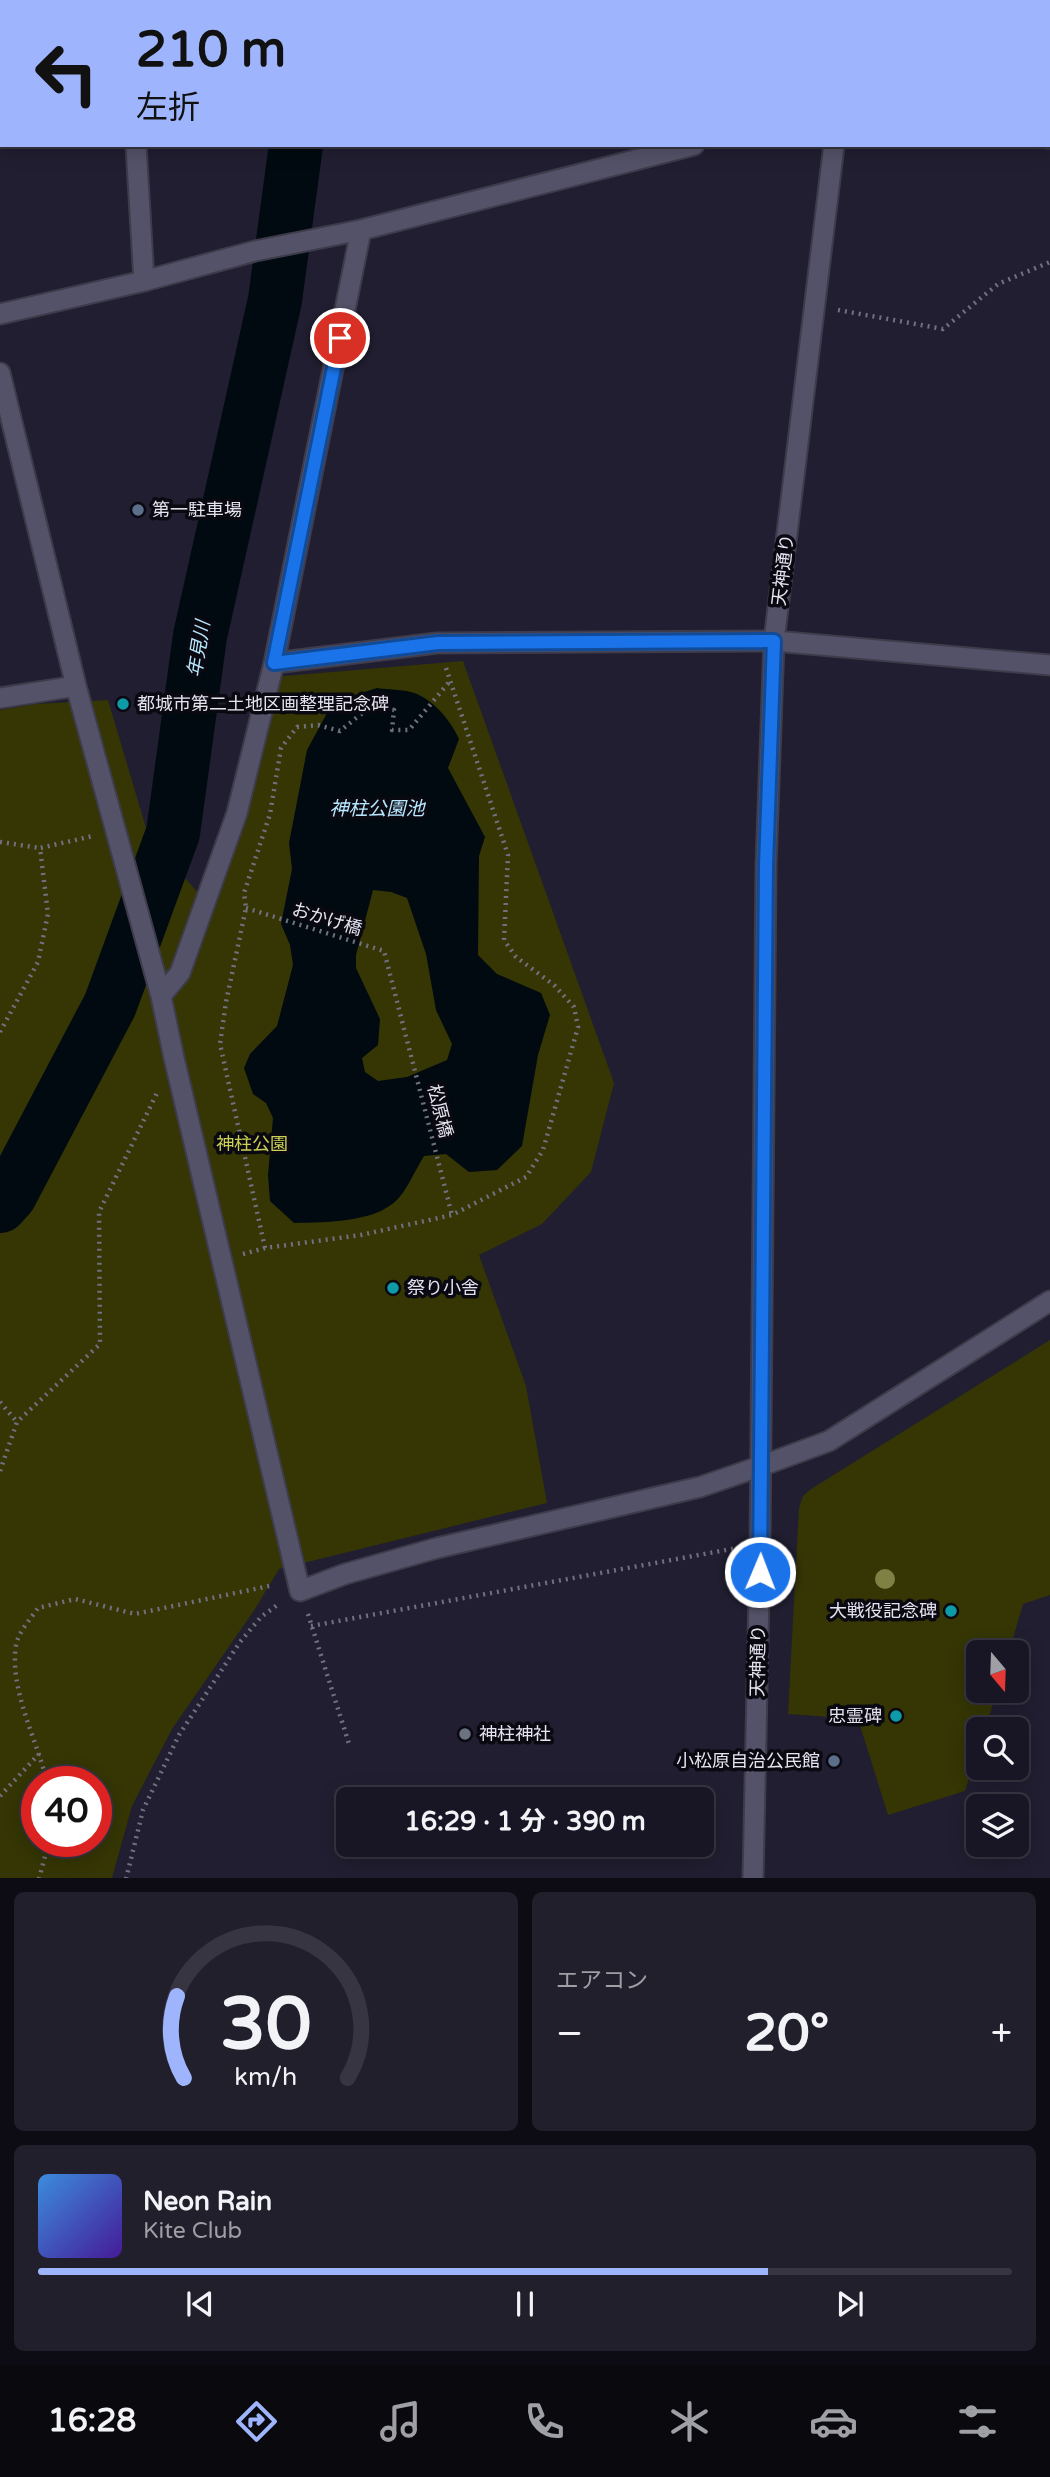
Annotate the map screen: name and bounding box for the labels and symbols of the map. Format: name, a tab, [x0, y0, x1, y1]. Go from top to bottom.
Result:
pin	[310, 308, 370, 368]
place label: 第一駐車場	[152, 499, 242, 521]
marker: 第一駐車場	[130, 502, 146, 518]
street label: 天神通り	[768, 533, 798, 607]
water label: 年見川	[184, 617, 215, 679]
place label: 都城市第二土地区画整理記念碑	[137, 693, 389, 715]
marker: 都城市第二土地区画整理記念碑	[115, 696, 131, 712]
water label: 神柱公園池	[329, 798, 426, 820]
street label: おかげ橋	[289, 898, 365, 940]
street label: 松原橋	[423, 1082, 457, 1140]
park label: 神柱公園	[216, 1133, 288, 1155]
place label: 祭り小舎	[407, 1277, 479, 1299]
marker: 祭り小舎	[385, 1280, 401, 1296]
position arrow	[723, 1535, 797, 1609]
place label: 大戦役記念碑	[829, 1600, 937, 1622]
marker: 大戦役記念碑	[943, 1603, 959, 1619]
street label: 天神通り	[746, 1625, 770, 1697]
north arrow	[966, 1640, 1029, 1703]
place label: 忠霊碑	[828, 1705, 882, 1727]
marker: 忠霊碑	[888, 1708, 904, 1724]
place label: 神柱神社	[479, 1723, 551, 1745]
marker: 神柱神社	[457, 1726, 473, 1742]
place label: 小松原自治公民館	[676, 1750, 820, 1772]
marker: 小松原自治公民館	[826, 1753, 842, 1769]
speed limit sign: 40	[21, 1766, 112, 1857]

